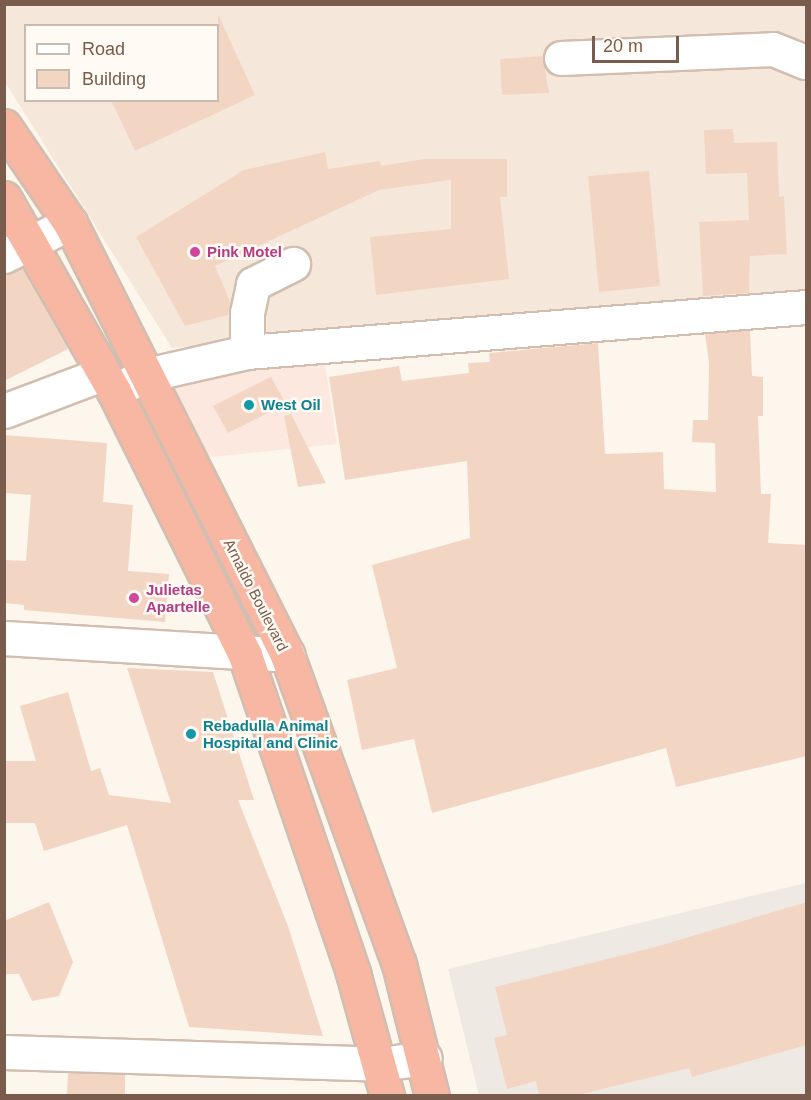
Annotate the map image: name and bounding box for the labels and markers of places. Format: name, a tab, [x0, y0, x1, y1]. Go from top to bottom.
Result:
place label: Pink Motel	[207, 243, 282, 261]
marker: Pink Motel	[188, 245, 202, 259]
place label: West Oil	[261, 396, 321, 414]
marker: West Oil	[242, 398, 256, 412]
place label: Julietas Apartelle	[146, 580, 210, 615]
marker: Julietas Apartelle	[127, 591, 141, 605]
place label: Rebadulla Animal Hospital and Clinic	[203, 716, 338, 751]
marker: Rebadulla Animal Hospital and Clinic	[184, 727, 198, 741]

